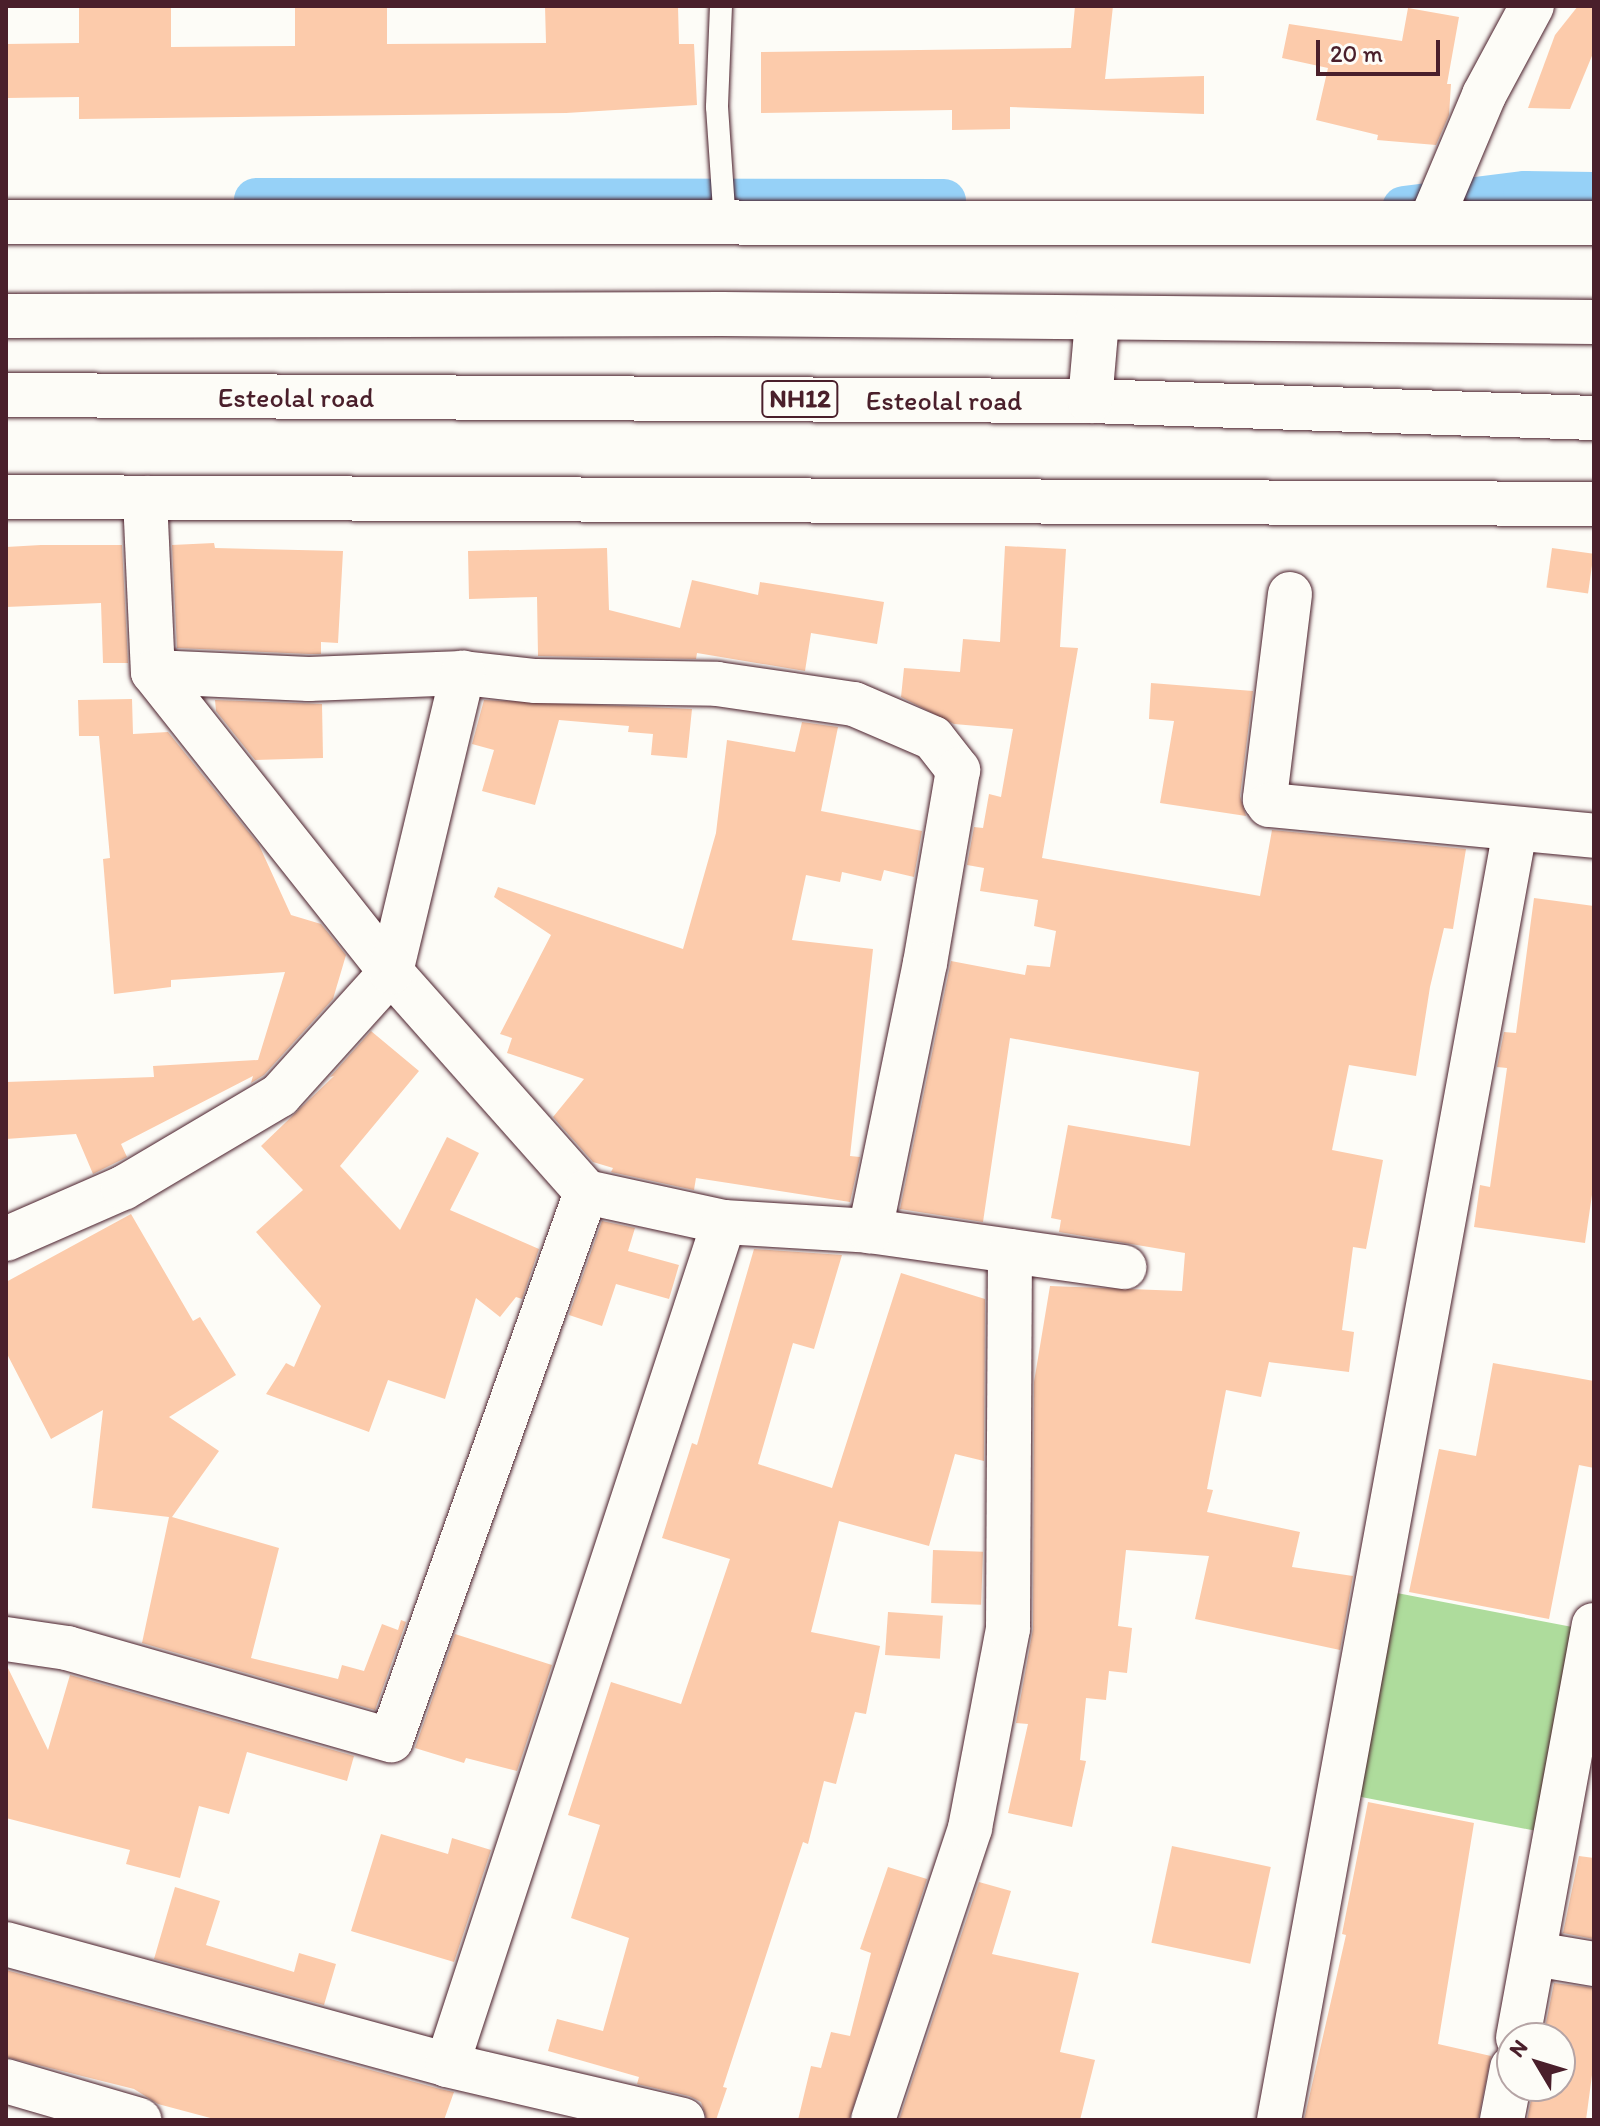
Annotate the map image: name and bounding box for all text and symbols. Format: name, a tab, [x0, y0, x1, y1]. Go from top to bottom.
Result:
scale bar	[1320, 24, 1444, 74]
text: 20 m	[1330, 39, 1383, 68]
road number: NH12	[760, 377, 840, 421]
street label: Esteolal road	[218, 380, 374, 414]
street label: Esteolal road	[866, 383, 1022, 417]
north arrow	[1496, 2022, 1576, 2102]
text: N	[1503, 2034, 1533, 2062]

